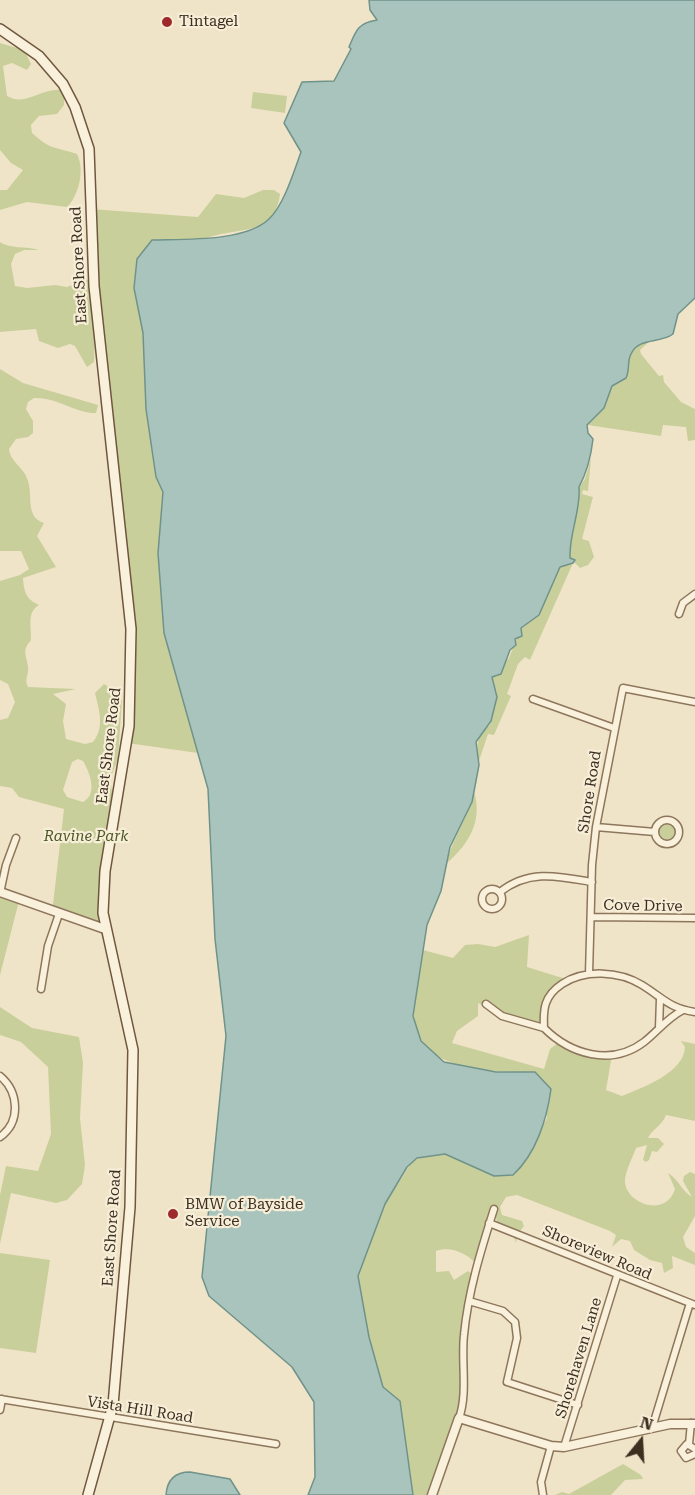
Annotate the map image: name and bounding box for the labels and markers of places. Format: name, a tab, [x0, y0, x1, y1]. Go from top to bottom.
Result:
place label: Tintagel	[179, 13, 238, 31]
marker: Tintagel	[160, 15, 174, 29]
place label: BMW of Bayside Service	[185, 1196, 303, 1231]
marker: BMW of Bayside Service	[166, 1207, 180, 1221]

